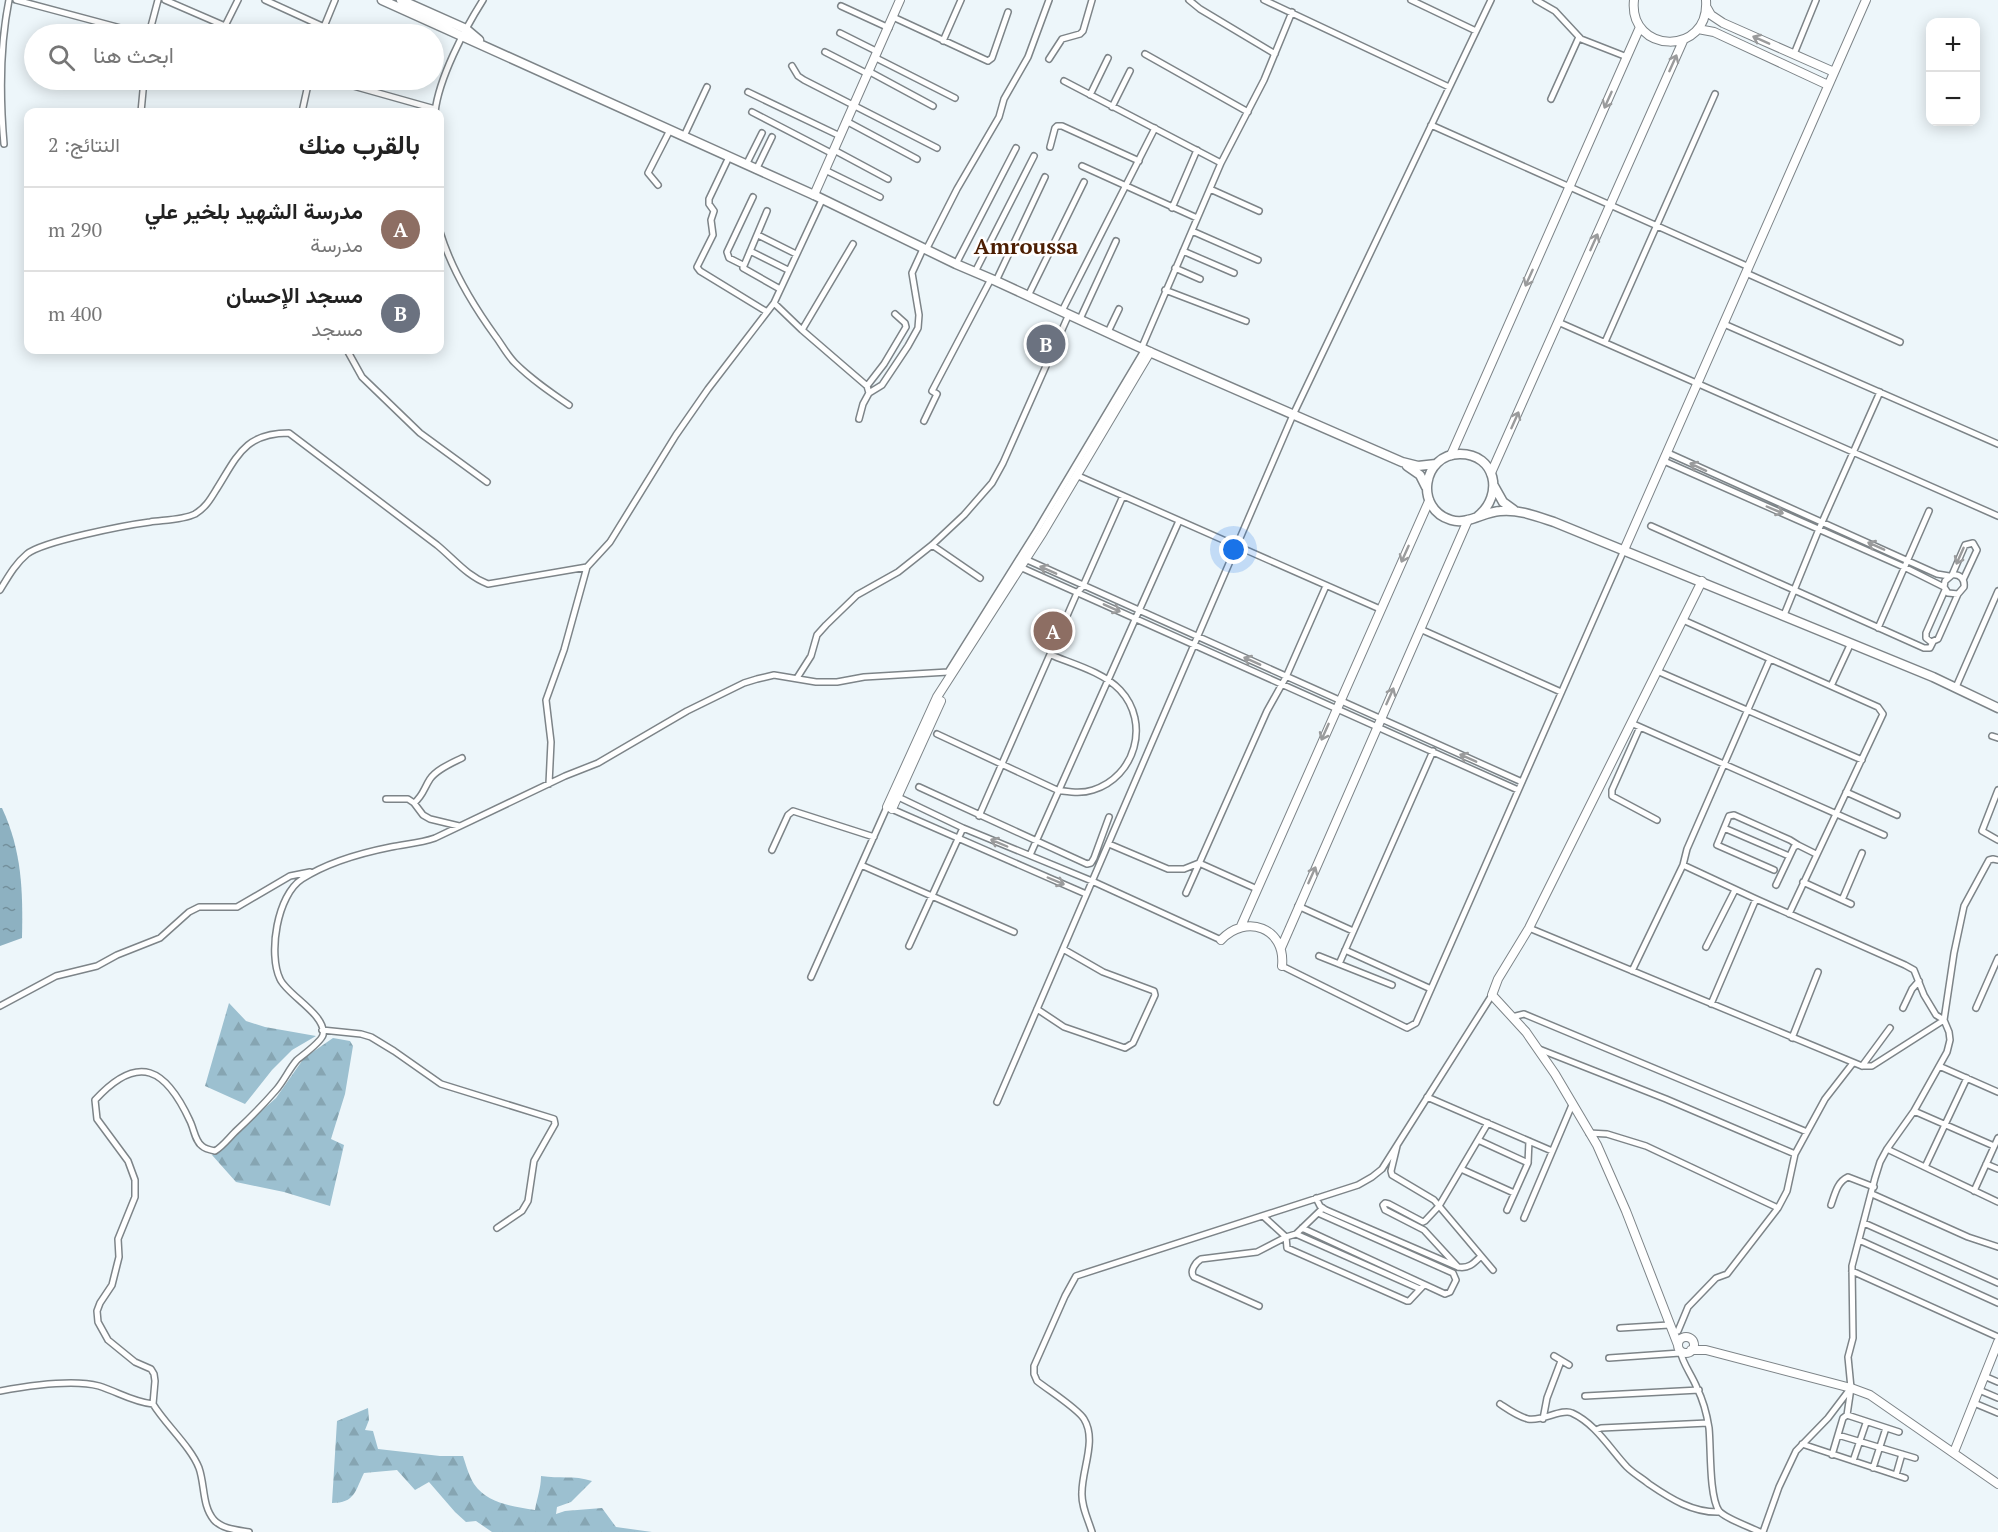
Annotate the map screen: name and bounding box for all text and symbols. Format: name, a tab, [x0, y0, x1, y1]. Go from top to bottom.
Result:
map controls	[1926, 18, 1980, 126]
button: +	[1926, 18, 1980, 72]
search box	[24, 24, 444, 90]
one-way arrow	[1752, 33, 1770, 44]
text: ابحث هنا	[93, 40, 174, 69]
icon: search	[45, 41, 78, 74]
one-way arrow	[1668, 55, 1679, 73]
button: −	[1926, 72, 1980, 126]
one-way arrow	[1602, 90, 1613, 108]
text: بالقرب منك	[299, 127, 420, 161]
text: النتائج: 2	[48, 131, 120, 158]
text: مدرسة الشهيد بلخير علي	[145, 196, 363, 225]
text: 290 m	[48, 216, 102, 243]
text: A	[393, 216, 408, 243]
text: مدرسة	[310, 231, 363, 258]
district label: Amroussa	[974, 231, 1078, 260]
one-way arrow	[1589, 233, 1600, 251]
one-way arrow	[1523, 268, 1534, 287]
text: مسجد الإحسان	[226, 280, 363, 309]
text: 400 m	[48, 300, 102, 327]
text: B	[394, 300, 407, 327]
text: مسجد	[311, 315, 363, 342]
pin: B	[1026, 322, 1066, 366]
one-way arrow	[1509, 411, 1521, 429]
one-way arrow	[1689, 460, 1707, 472]
one-way arrow	[1765, 505, 1783, 516]
your location	[1219, 535, 1248, 564]
one-way arrow	[1867, 540, 1886, 551]
one-way arrow	[1398, 545, 1410, 563]
one-way arrow	[1954, 546, 1966, 564]
one-way arrow	[1040, 564, 1058, 575]
one-way arrow	[1102, 603, 1120, 614]
pin: A	[1034, 608, 1072, 654]
one-way arrow	[1243, 655, 1261, 666]
one-way arrow	[1385, 688, 1397, 706]
one-way arrow	[1319, 723, 1330, 741]
one-way arrow	[1460, 752, 1478, 764]
one-way arrow	[991, 837, 1009, 848]
one-way arrow	[1306, 866, 1318, 884]
one-way arrow	[1047, 876, 1065, 887]

